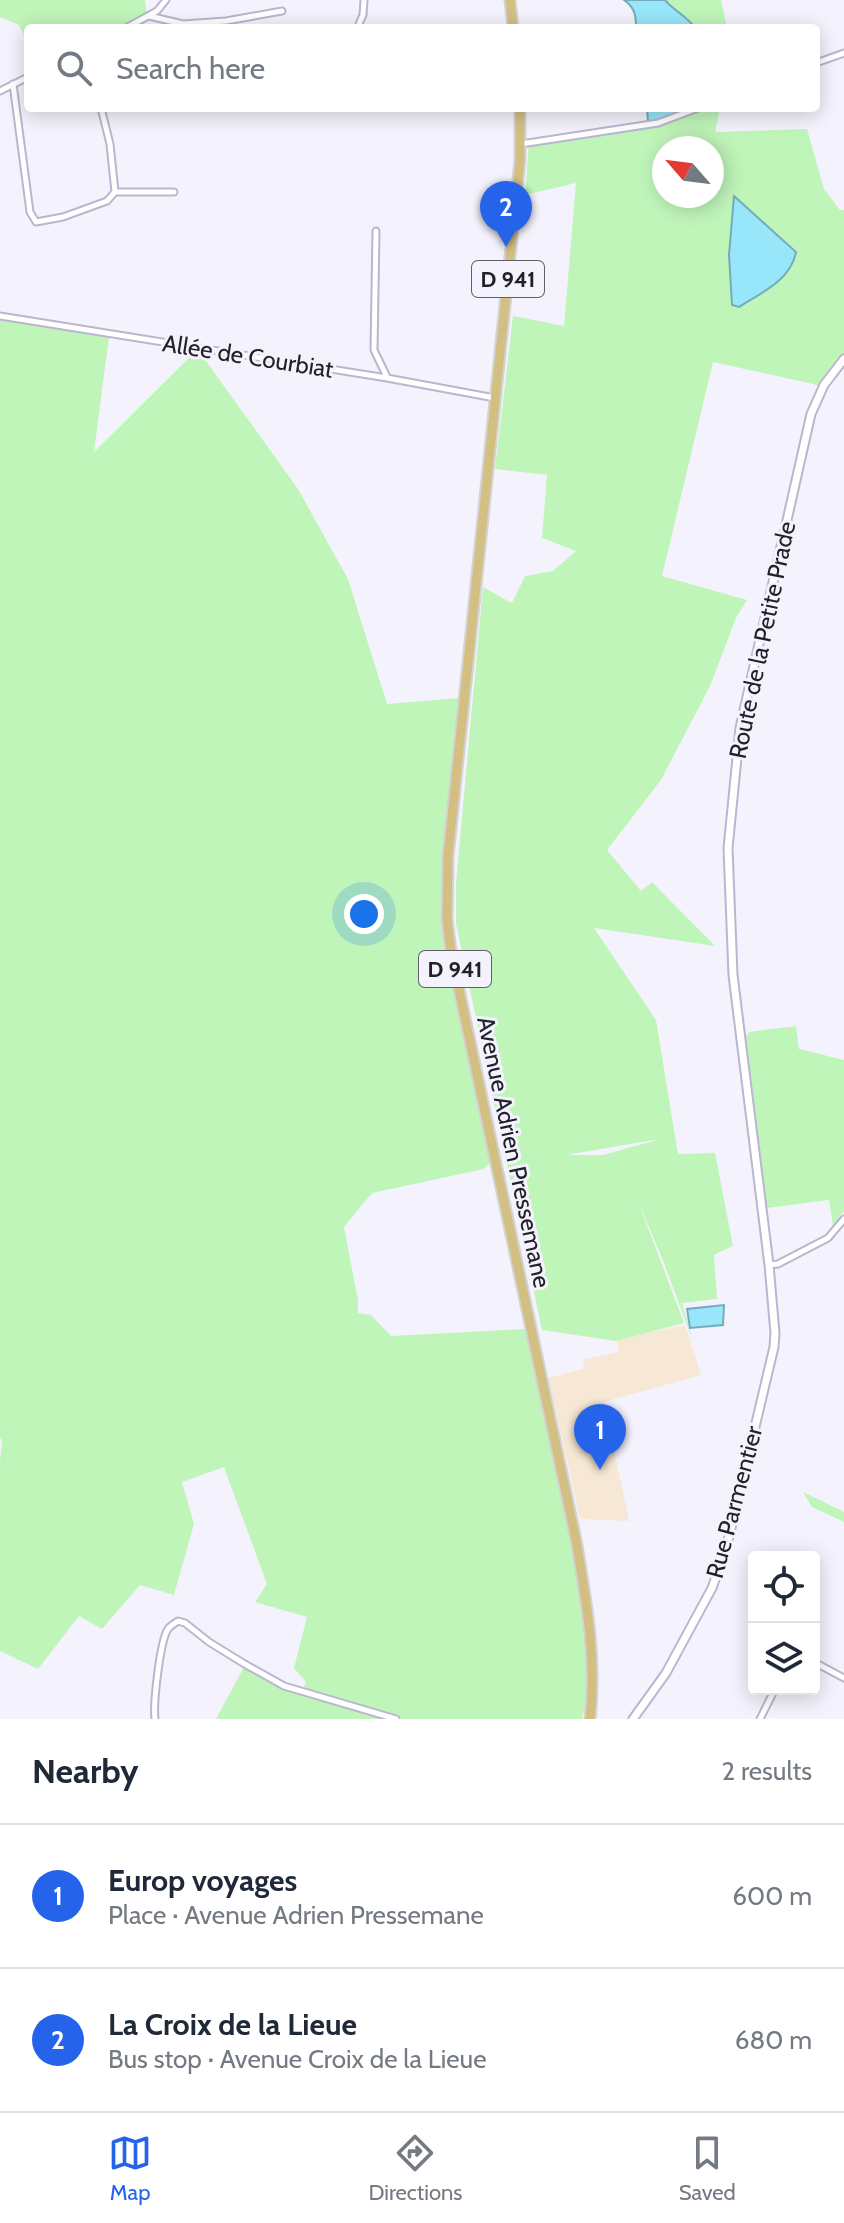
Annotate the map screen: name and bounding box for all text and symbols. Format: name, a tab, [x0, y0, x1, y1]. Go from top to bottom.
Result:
search box	[24, 24, 820, 112]
icon: search	[52, 46, 96, 90]
text: Search here	[116, 50, 265, 87]
north arrow	[652, 136, 724, 208]
pin: 2	[480, 181, 532, 247]
road number: D 941	[472, 261, 544, 297]
street label: Allée de Courbiat	[161, 328, 335, 384]
street label: Route de la Petite Prade	[723, 519, 801, 761]
your location	[344, 894, 384, 934]
road number: D 941	[419, 951, 491, 987]
street label: Avenue Adrien Pressemane	[471, 1014, 557, 1290]
pin: 1	[574, 1404, 626, 1470]
street label: Rue Parmentier	[700, 1422, 768, 1581]
map controls	[748, 1551, 820, 1695]
button: locate	[748, 1551, 820, 1623]
button: layers	[748, 1623, 820, 1695]
text: Nearby	[32, 1750, 139, 1792]
text: 2 results	[721, 1755, 812, 1787]
text: Europ voyages	[108, 1862, 297, 1899]
text: 1	[53, 1880, 63, 1912]
text: 600 m	[732, 1880, 812, 1912]
text: Place · Avenue Adrien Pressemane	[108, 1899, 484, 1931]
text: La Croix de la Lieue	[108, 2006, 357, 2043]
text: 2	[51, 2024, 65, 2056]
text: 680 m	[735, 2024, 812, 2056]
text: Bus stop · Avenue Croix de la Lieue	[108, 2043, 487, 2075]
tab: Map	[108, 2131, 152, 2206]
tab: Directions	[368, 2131, 462, 2206]
tab: Saved	[679, 2131, 736, 2206]

